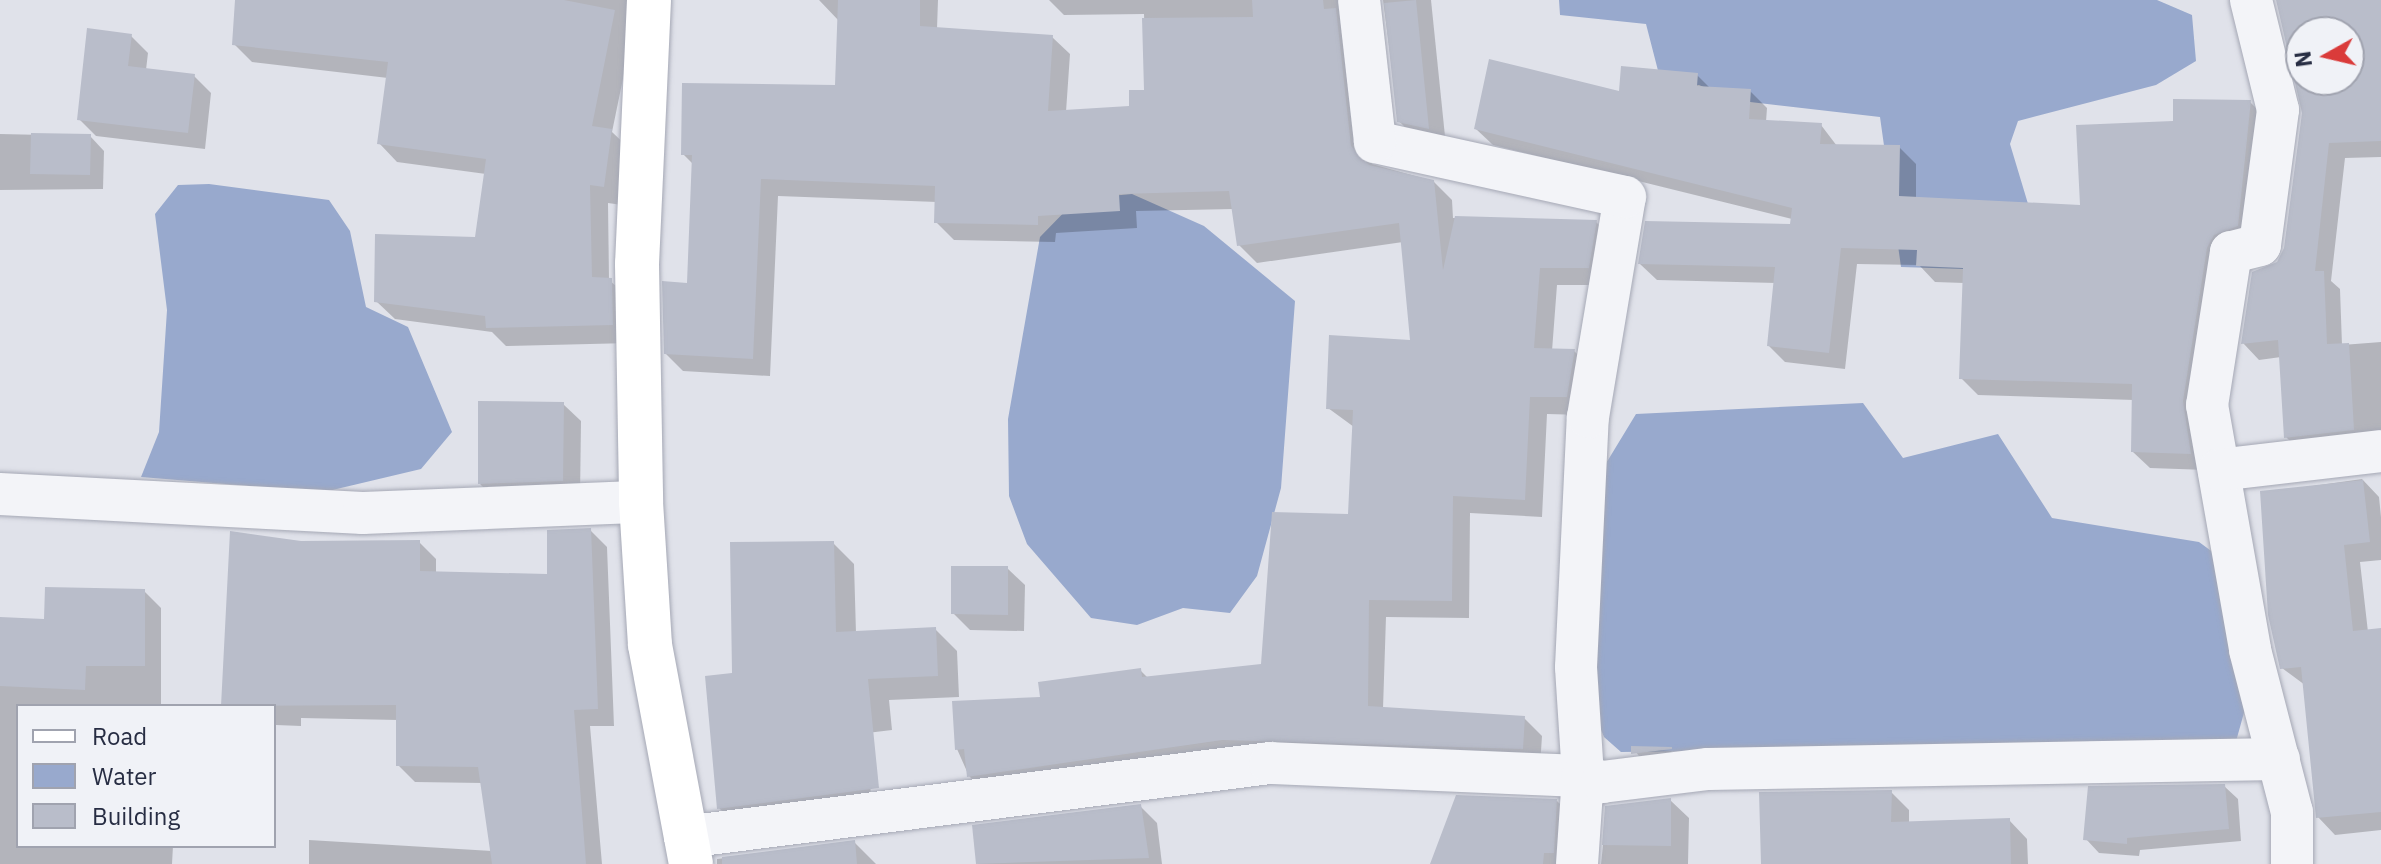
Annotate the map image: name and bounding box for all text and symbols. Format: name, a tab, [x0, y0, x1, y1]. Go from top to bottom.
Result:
north arrow	[2285, 16, 2365, 96]
text: N	[2287, 49, 2318, 69]
legend	[16, 704, 276, 848]
text: Road	[92, 720, 147, 752]
text: Water	[92, 760, 156, 792]
text: Building	[92, 800, 180, 832]

